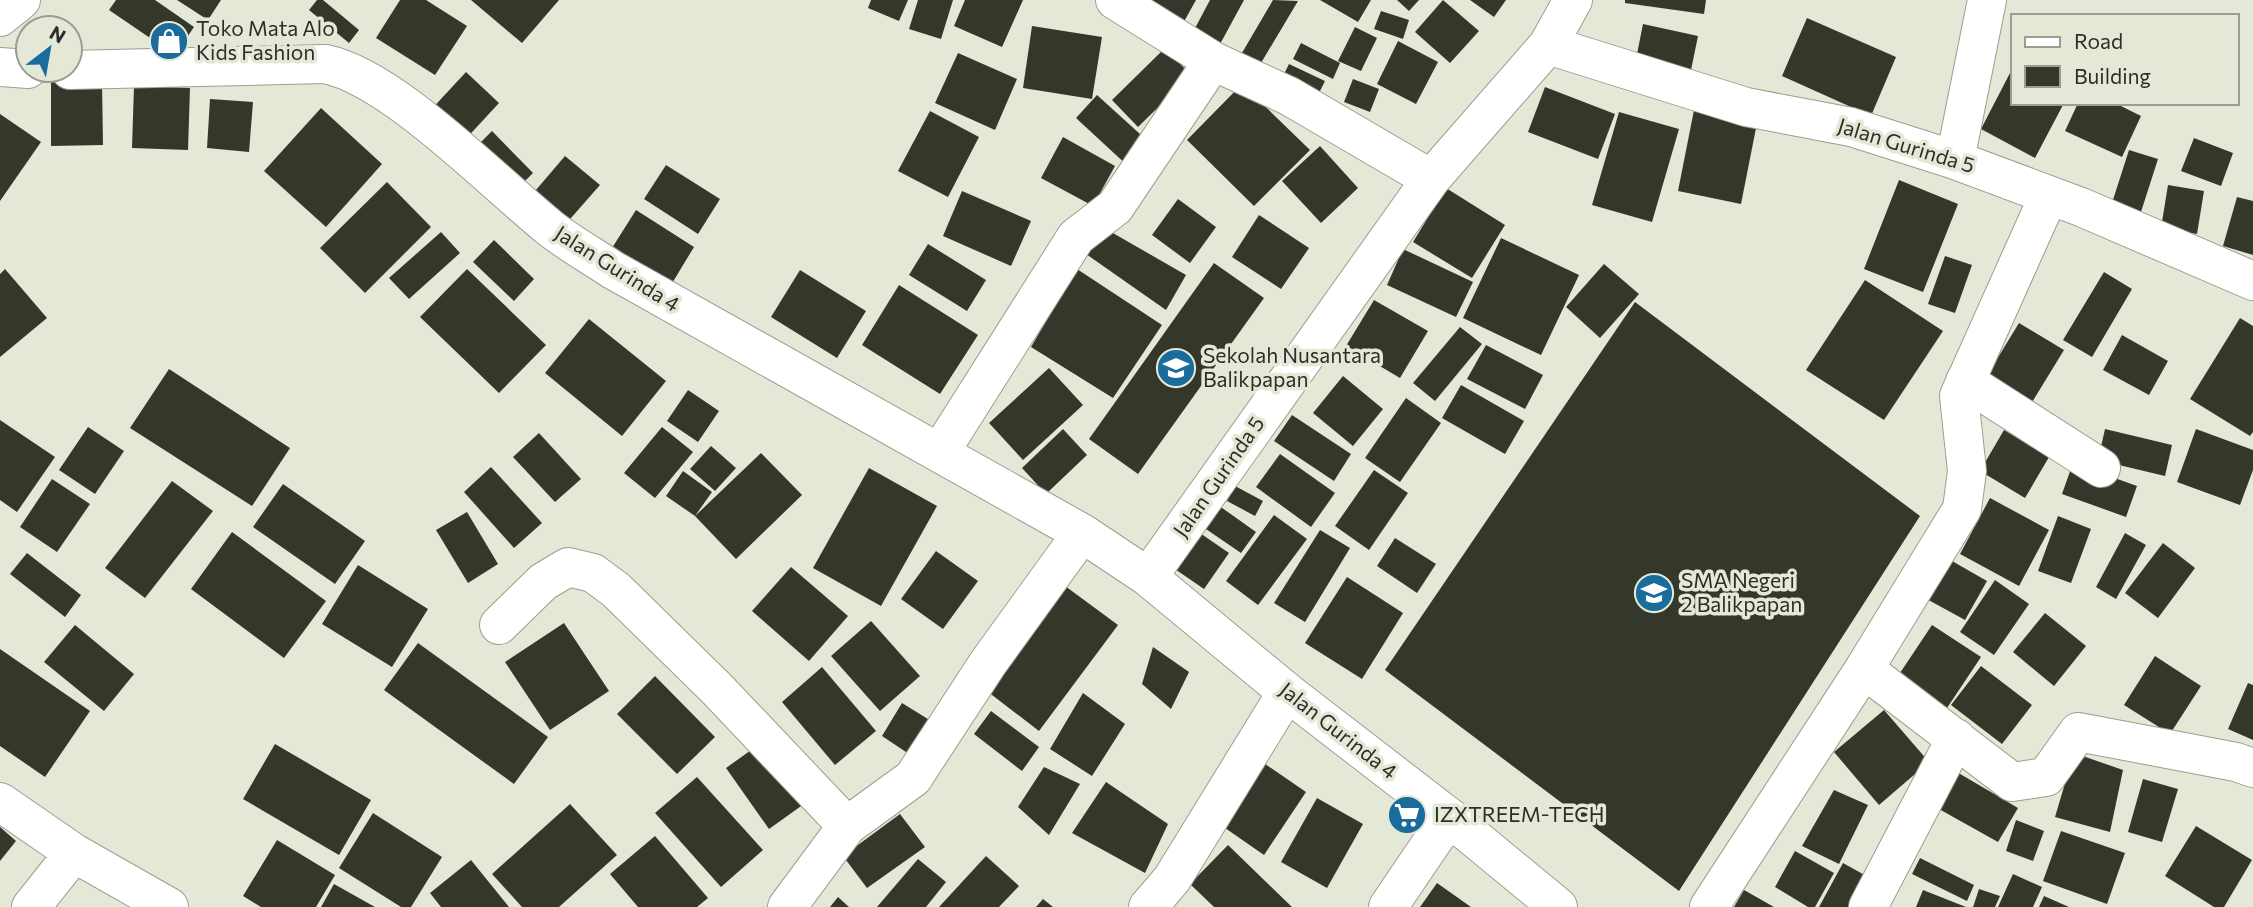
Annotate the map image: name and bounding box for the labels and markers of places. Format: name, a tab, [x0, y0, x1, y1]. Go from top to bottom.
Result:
place label: Toko Mata Alo Kids Fashion	[196, 15, 335, 64]
shop icon: Toko Mata Alo Kids Fashion	[148, 20, 190, 62]
place label: Sekolah Nusantara Balikpapan	[1203, 342, 1381, 391]
school or university icon: Sekolah Nusantara Balikpapan	[1155, 347, 1197, 389]
place label: SMA Negeri 2 Balikpapan	[1681, 567, 1802, 616]
school or university icon: SMA Negeri 2 Balikpapan	[1633, 572, 1675, 614]
supermarket icon: IZXTREEM-TECH	[1386, 794, 1428, 836]
place label: IZXTREEM-TECH	[1434, 801, 1604, 826]

